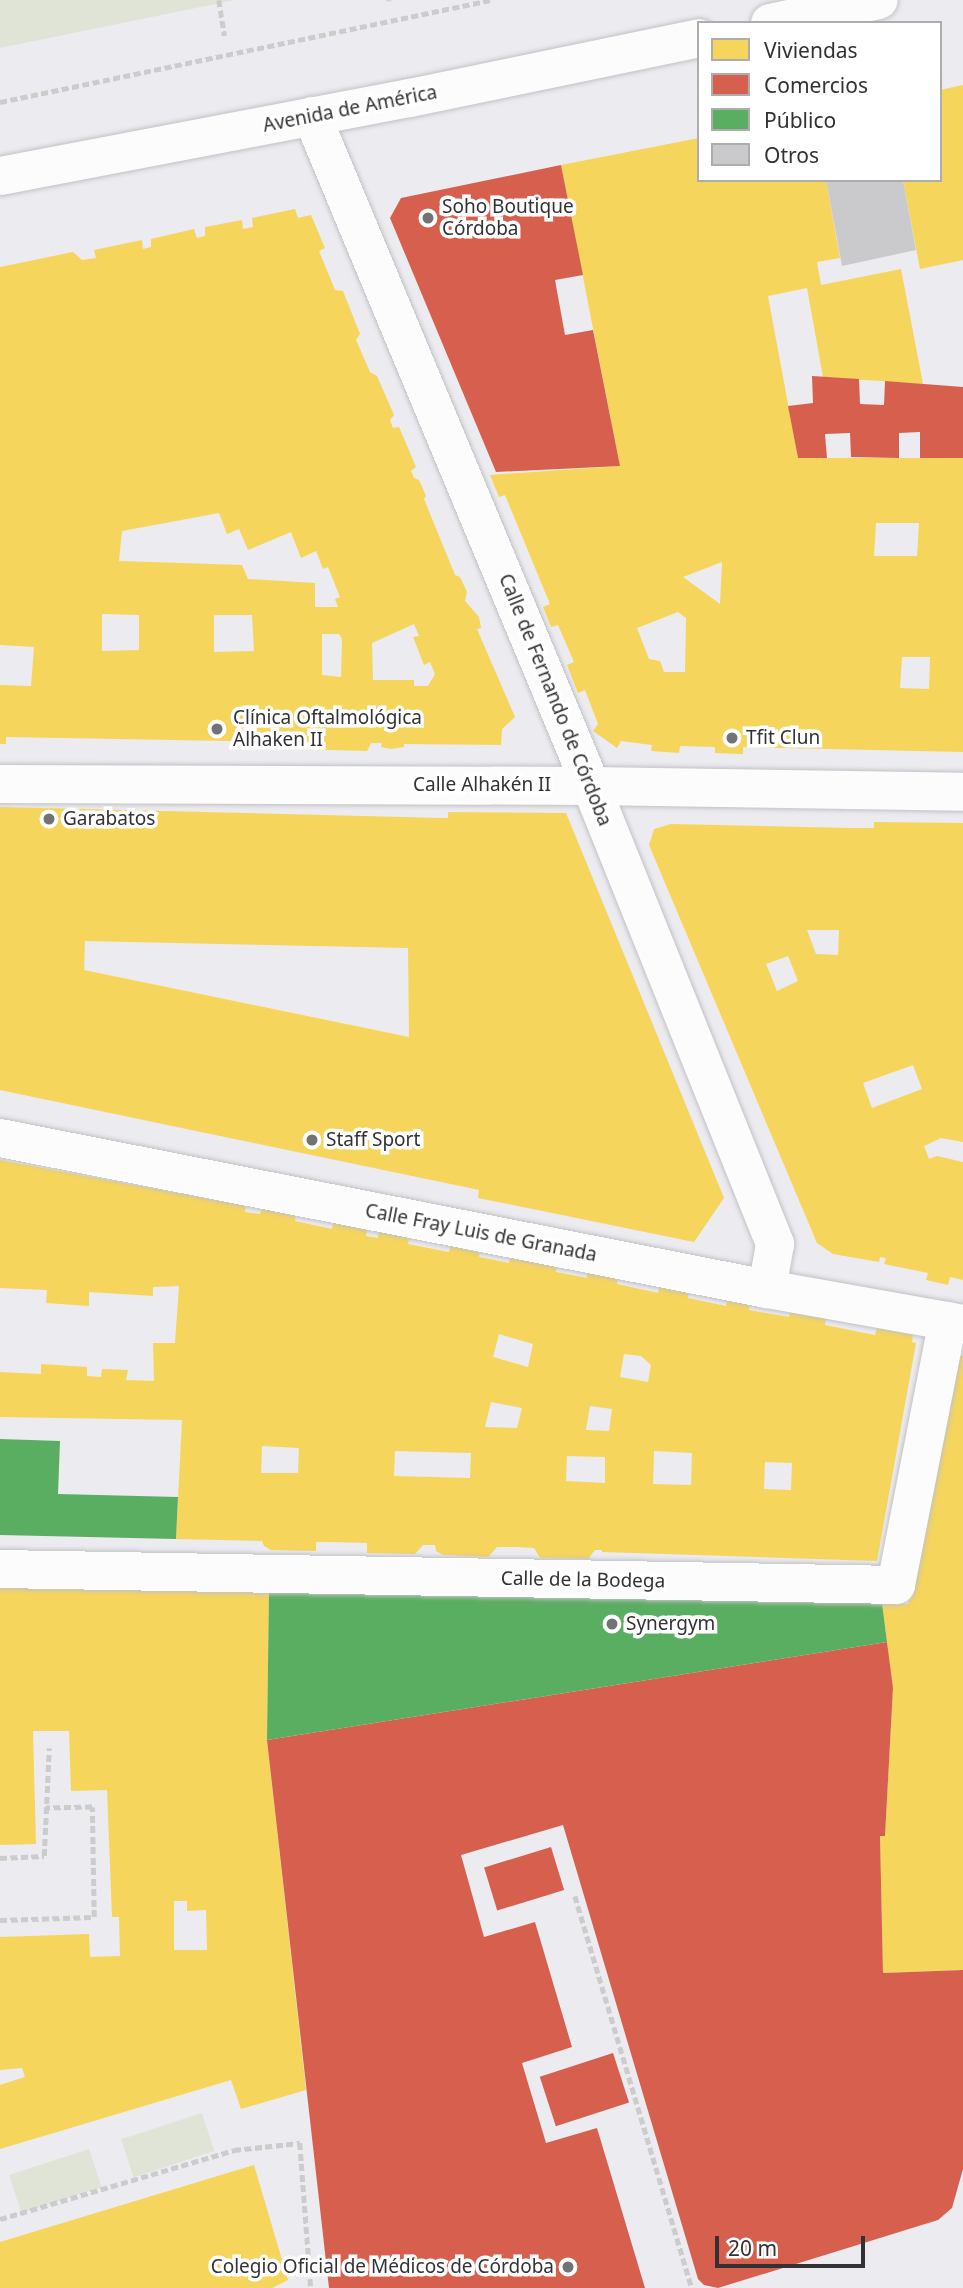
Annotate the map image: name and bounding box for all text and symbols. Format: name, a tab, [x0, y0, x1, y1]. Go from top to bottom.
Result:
legend	[697, 21, 942, 182]
text: Viviendas	[764, 36, 858, 64]
text: Comercios	[764, 71, 868, 99]
street label: Avenida de América	[261, 81, 439, 137]
text: Público	[764, 106, 836, 134]
text: Otros	[764, 141, 819, 169]
place label: Soho Boutique Córdoba	[442, 196, 574, 240]
marker: Soho Boutique Córdoba	[420, 210, 436, 226]
street label: Calle de Fernando de Córdoba	[494, 571, 616, 829]
place label: Clínica Oftalmológica Alhaken II	[233, 707, 422, 751]
marker: Clínica Oftalmológica Alhaken II	[207, 719, 227, 739]
place label: Tfit Clun	[746, 727, 820, 749]
marker: Tfit Clun	[724, 730, 740, 746]
street label: Calle Alhakén II	[413, 774, 551, 796]
place label: Garabatos	[63, 808, 155, 830]
marker: Garabatos	[41, 811, 57, 827]
place label: Staff Sport	[326, 1129, 420, 1151]
marker: Staff Sport	[304, 1132, 320, 1148]
street label: Calle Fray Luis de Granada	[363, 1199, 599, 1267]
street label: Calle de la Bodega	[501, 1567, 665, 1593]
place label: Synergym	[626, 1613, 715, 1635]
marker: Synergym	[604, 1616, 620, 1632]
scale bar	[718, 2222, 869, 2266]
text: 20 m	[728, 2234, 777, 2262]
place label: Colegio Oficial de Médicos de Córdoba	[211, 2256, 554, 2278]
marker: Colegio Oficial de Médicos de Córdoba	[560, 2259, 576, 2275]

